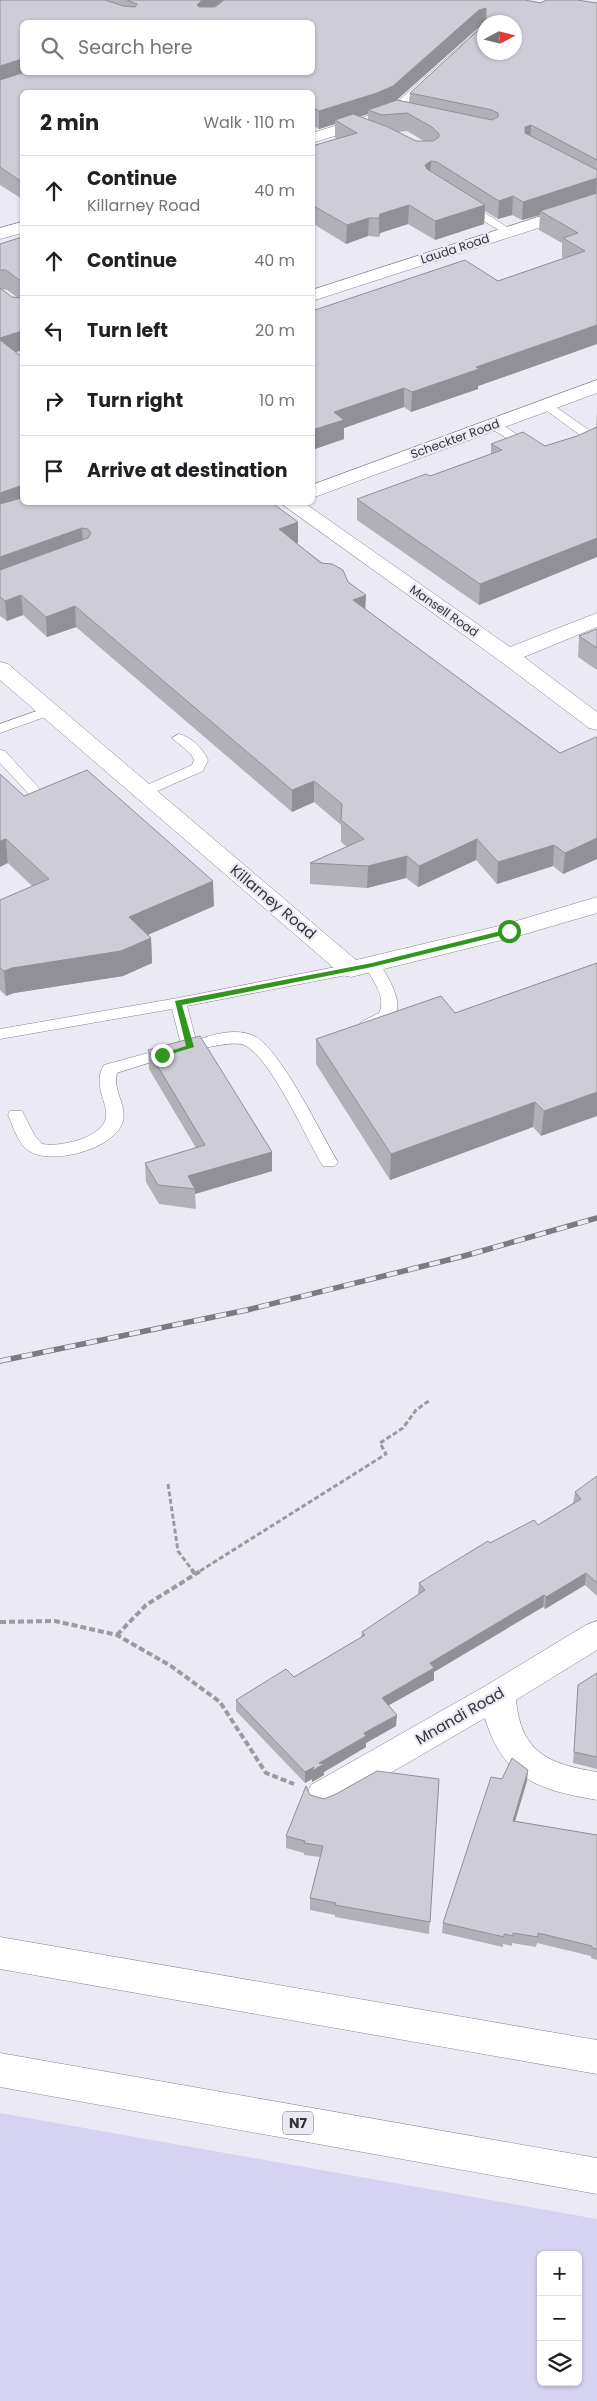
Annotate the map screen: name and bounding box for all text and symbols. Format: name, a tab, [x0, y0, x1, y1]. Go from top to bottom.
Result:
north arrow	[477, 15, 522, 60]
search box	[20, 20, 315, 75]
icon: search	[38, 34, 66, 62]
text: Search here	[78, 34, 192, 61]
text: 2 min	[40, 108, 99, 137]
text: Walk · 110 m	[203, 111, 295, 134]
text: Continue	[87, 165, 177, 192]
icon: ahead	[40, 177, 68, 205]
text: 40 m	[254, 179, 295, 202]
text: Killarney Road	[87, 194, 200, 217]
street label: Lauda Road	[418, 229, 492, 268]
icon: ahead	[40, 247, 68, 275]
text: Continue	[87, 247, 177, 274]
text: 40 m	[254, 249, 295, 272]
icon: left	[40, 317, 68, 345]
text: Turn left	[87, 317, 168, 344]
text: 20 m	[255, 319, 295, 342]
icon: right	[40, 387, 68, 415]
text: Turn right	[87, 387, 183, 414]
text: 10 m	[259, 389, 295, 412]
street label: Scheckter Road	[408, 415, 502, 463]
icon: arrive	[40, 457, 68, 485]
text: Arrive at destination	[87, 457, 288, 484]
street label: Mansell Road	[407, 581, 482, 641]
street label: Killarney Road	[226, 859, 321, 944]
route start	[498, 920, 521, 943]
route end	[151, 1044, 174, 1067]
street label: Mnandi Road	[412, 1682, 508, 1749]
road number: N7	[283, 2112, 313, 2134]
map controls	[537, 2251, 582, 2386]
button: +	[537, 2251, 582, 2296]
button: −	[537, 2296, 582, 2341]
button: layers	[537, 2341, 582, 2386]

